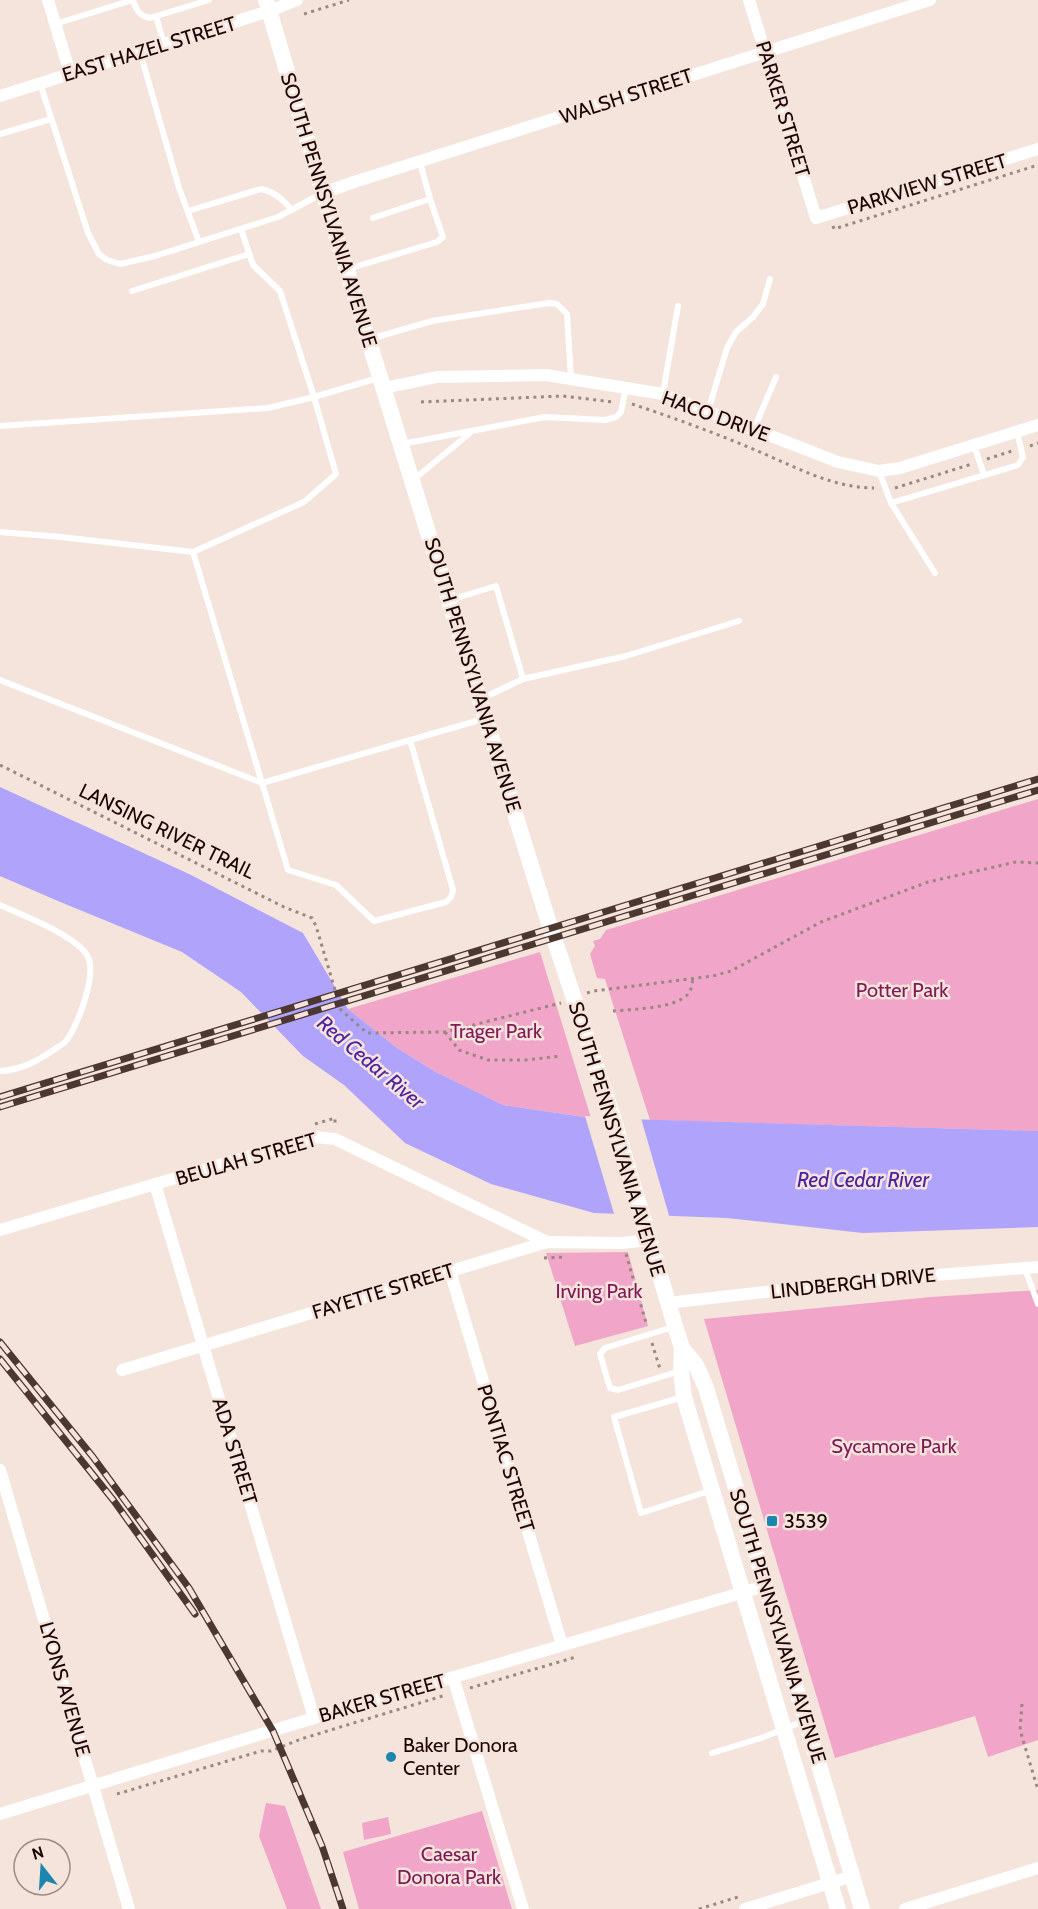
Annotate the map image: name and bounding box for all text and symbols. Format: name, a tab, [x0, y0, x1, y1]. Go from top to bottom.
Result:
street label: EAST HAZEL STREET	[59, 11, 239, 87]
street label: PARKER STREET	[751, 38, 815, 180]
street label: WALSH STREET	[557, 63, 696, 129]
street label: SOUTH PENNSYLVANIA AVENUE	[276, 70, 382, 350]
street label: PARKVIEW STREET	[844, 148, 1010, 220]
street label: HACO DRIVE	[659, 385, 773, 447]
street label: SOUTH PENNSYLVANIA AVENUE	[420, 535, 526, 815]
street label: LANSING RIVER TRAIL	[75, 778, 259, 884]
park label: Potter Park	[856, 978, 948, 1002]
street label: SOUTH PENNSYLVANIA AVENUE	[564, 999, 670, 1279]
water label: Red Cedar River	[312, 1010, 431, 1115]
park label: Trager Park	[450, 1019, 542, 1043]
street label: BEULAH STREET	[173, 1127, 320, 1191]
water label: Red Cedar River	[797, 1167, 930, 1192]
street label: FAYETTE STREET	[309, 1258, 457, 1324]
street label: LINDBERGH DRIVE	[769, 1262, 937, 1304]
park label: Irving Park	[556, 1279, 643, 1303]
street label: PONTIAC STREET	[472, 1381, 540, 1535]
street label: ADA STREET	[207, 1395, 263, 1508]
park label: Sycamore Park	[831, 1434, 957, 1458]
street label: SOUTH PENNSYLVANIA AVENUE	[725, 1486, 831, 1766]
place label: 3539	[784, 1509, 828, 1533]
marker: 3539	[765, 1514, 779, 1528]
street label: LYONS AVENUE	[34, 1619, 96, 1759]
street label: BAKER STREET	[316, 1668, 448, 1728]
place label: Baker Donora Center	[403, 1733, 518, 1780]
marker: Baker Donora Center	[384, 1750, 398, 1764]
north arrow	[12, 1837, 72, 1897]
text: N	[30, 1842, 46, 1864]
park label: Caesar Donora Park	[397, 1842, 501, 1889]

